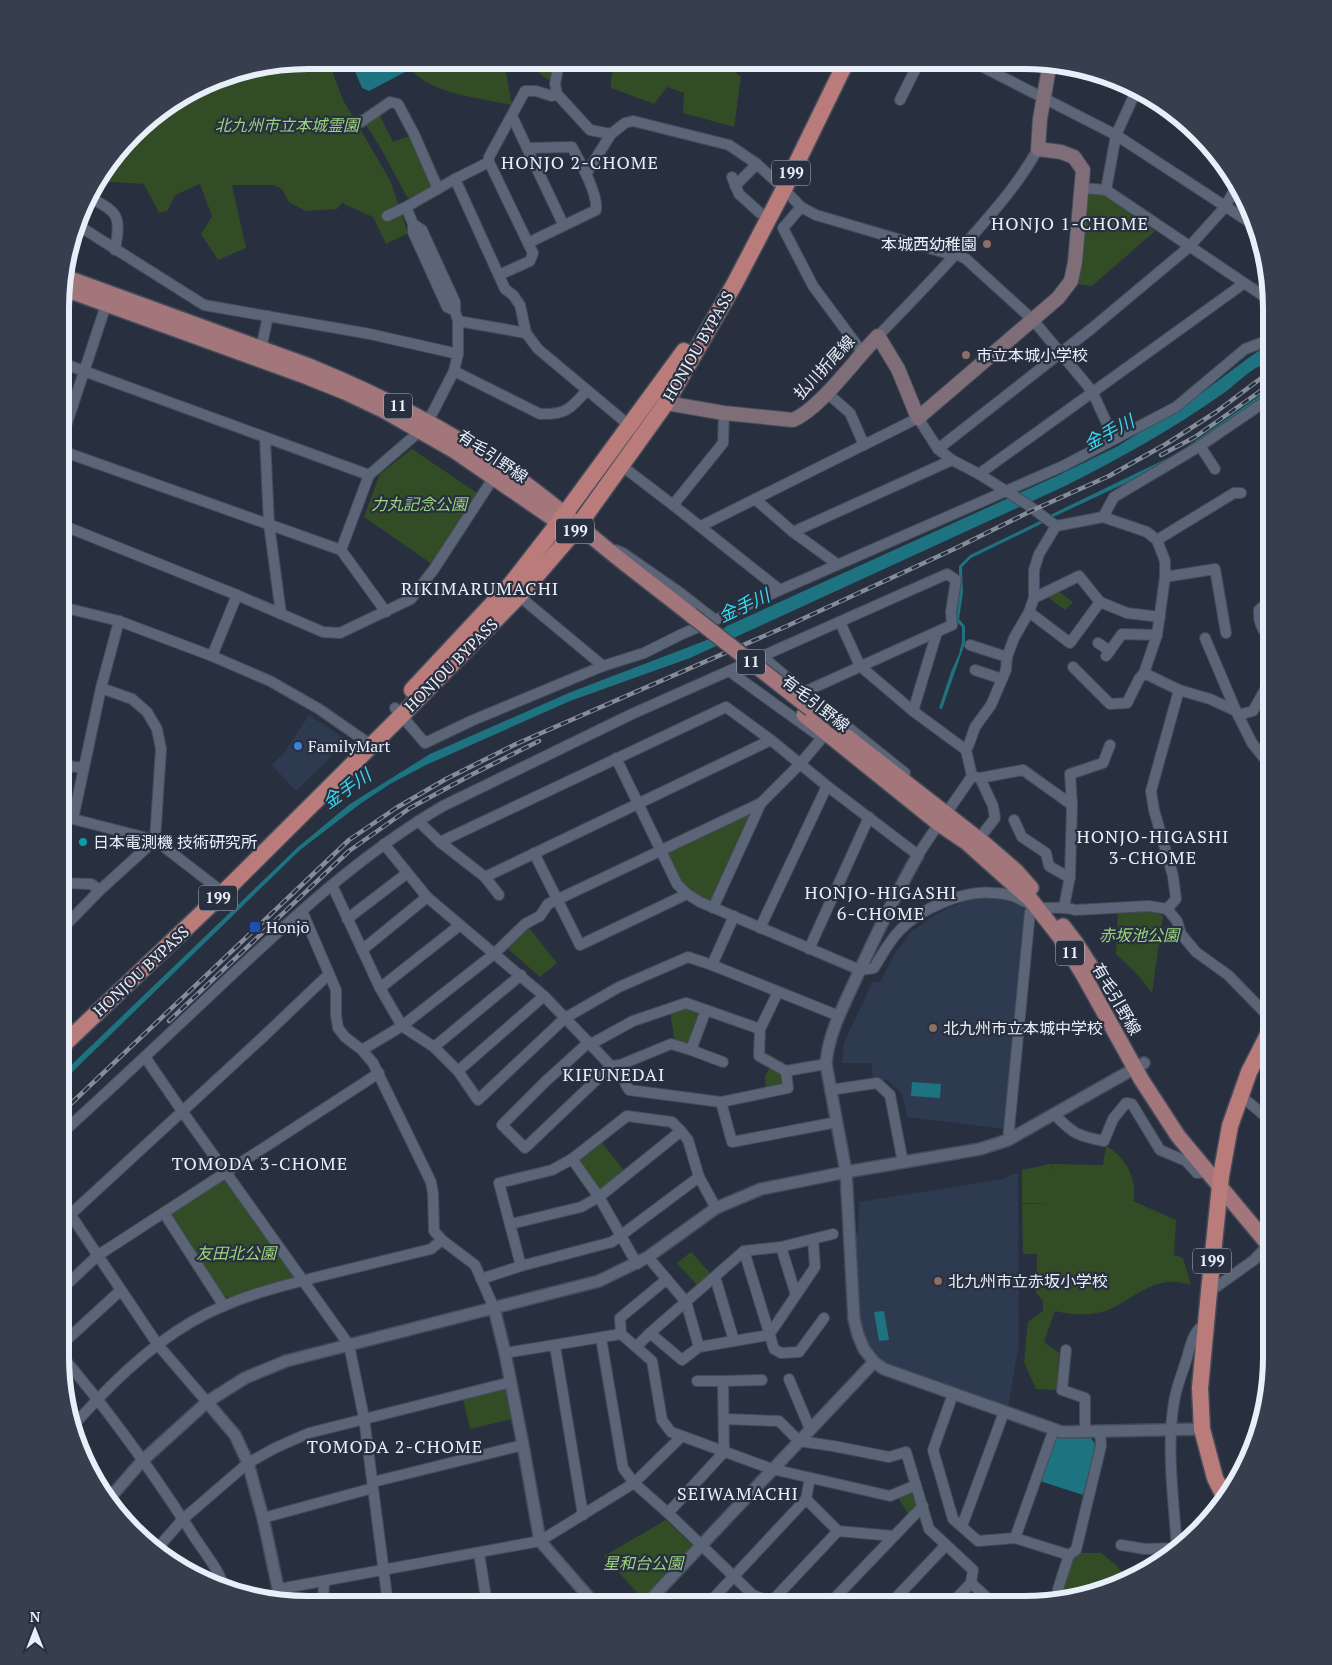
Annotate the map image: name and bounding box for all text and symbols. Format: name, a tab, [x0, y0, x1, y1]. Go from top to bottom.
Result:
park label: 北九州市立本城霊園	[215, 114, 361, 136]
district label: HONJO 2-CHOME	[501, 150, 659, 174]
road number: 199	[772, 160, 810, 186]
district label: HONJO 1-CHOME	[991, 211, 1149, 235]
place label: 本城西幼稚園	[881, 233, 977, 255]
marker: 本城西幼稚園	[981, 238, 993, 250]
street label: HONJOU BYPASS	[658, 287, 738, 405]
street label: 払川折尾線	[789, 330, 859, 404]
place label: 市立本城小学校	[976, 344, 1088, 366]
marker: 市立本城小学校	[960, 349, 972, 361]
road number: 11	[384, 394, 412, 418]
water label: 金手川	[1079, 408, 1140, 455]
street label: 有毛引野線	[454, 425, 532, 487]
park label: 力丸記念公園	[371, 493, 469, 515]
road number: 199	[556, 518, 594, 544]
district label: RIKIMARUMACHI	[401, 576, 559, 600]
water label: 金手川	[714, 582, 775, 627]
street label: HONJOU BYPASS	[399, 613, 503, 717]
road number: 11	[737, 650, 765, 674]
street label: 有毛引野線	[778, 670, 854, 736]
place label: FamilyMart	[308, 735, 390, 757]
marker: FamilyMart	[292, 740, 304, 752]
water label: 金手川	[317, 762, 377, 813]
district label: HONJO-HIGASHI 3-CHOME	[1077, 824, 1229, 869]
place label: 日本電測機 技術研究所	[93, 831, 257, 853]
marker: 日本電測機 技術研究所	[77, 836, 89, 848]
district label: HONJO-HIGASHI 6-CHOME	[805, 880, 957, 925]
road number: 199	[199, 886, 237, 910]
place label: Honjō	[266, 916, 310, 938]
marker: Honjō	[248, 920, 262, 934]
street label: HONJOU BYPASS	[88, 921, 194, 1021]
park label: 赤坂池公園	[1099, 924, 1181, 946]
road number: 11	[1056, 940, 1084, 966]
street label: 有毛引野線	[1087, 959, 1147, 1039]
place label: 北九州市立本城中学校	[943, 1017, 1103, 1039]
marker: 北九州市立本城中学校	[927, 1022, 939, 1034]
district label: KIFUNEDAI	[563, 1062, 665, 1086]
district label: TOMODA 3-CHOME	[172, 1151, 348, 1175]
park label: 友田北公園	[196, 1242, 278, 1264]
road number: 199	[1193, 1248, 1231, 1274]
place label: 北九州市立赤坂小学校	[948, 1270, 1108, 1292]
marker: 北九州市立赤坂小学校	[932, 1275, 944, 1287]
district label: TOMODA 2-CHOME	[307, 1434, 483, 1458]
district label: SEIWAMACHI	[677, 1481, 799, 1505]
park label: 星和台公園	[603, 1552, 685, 1574]
north arrow	[10, 1605, 60, 1655]
text: N	[30, 1607, 41, 1626]

